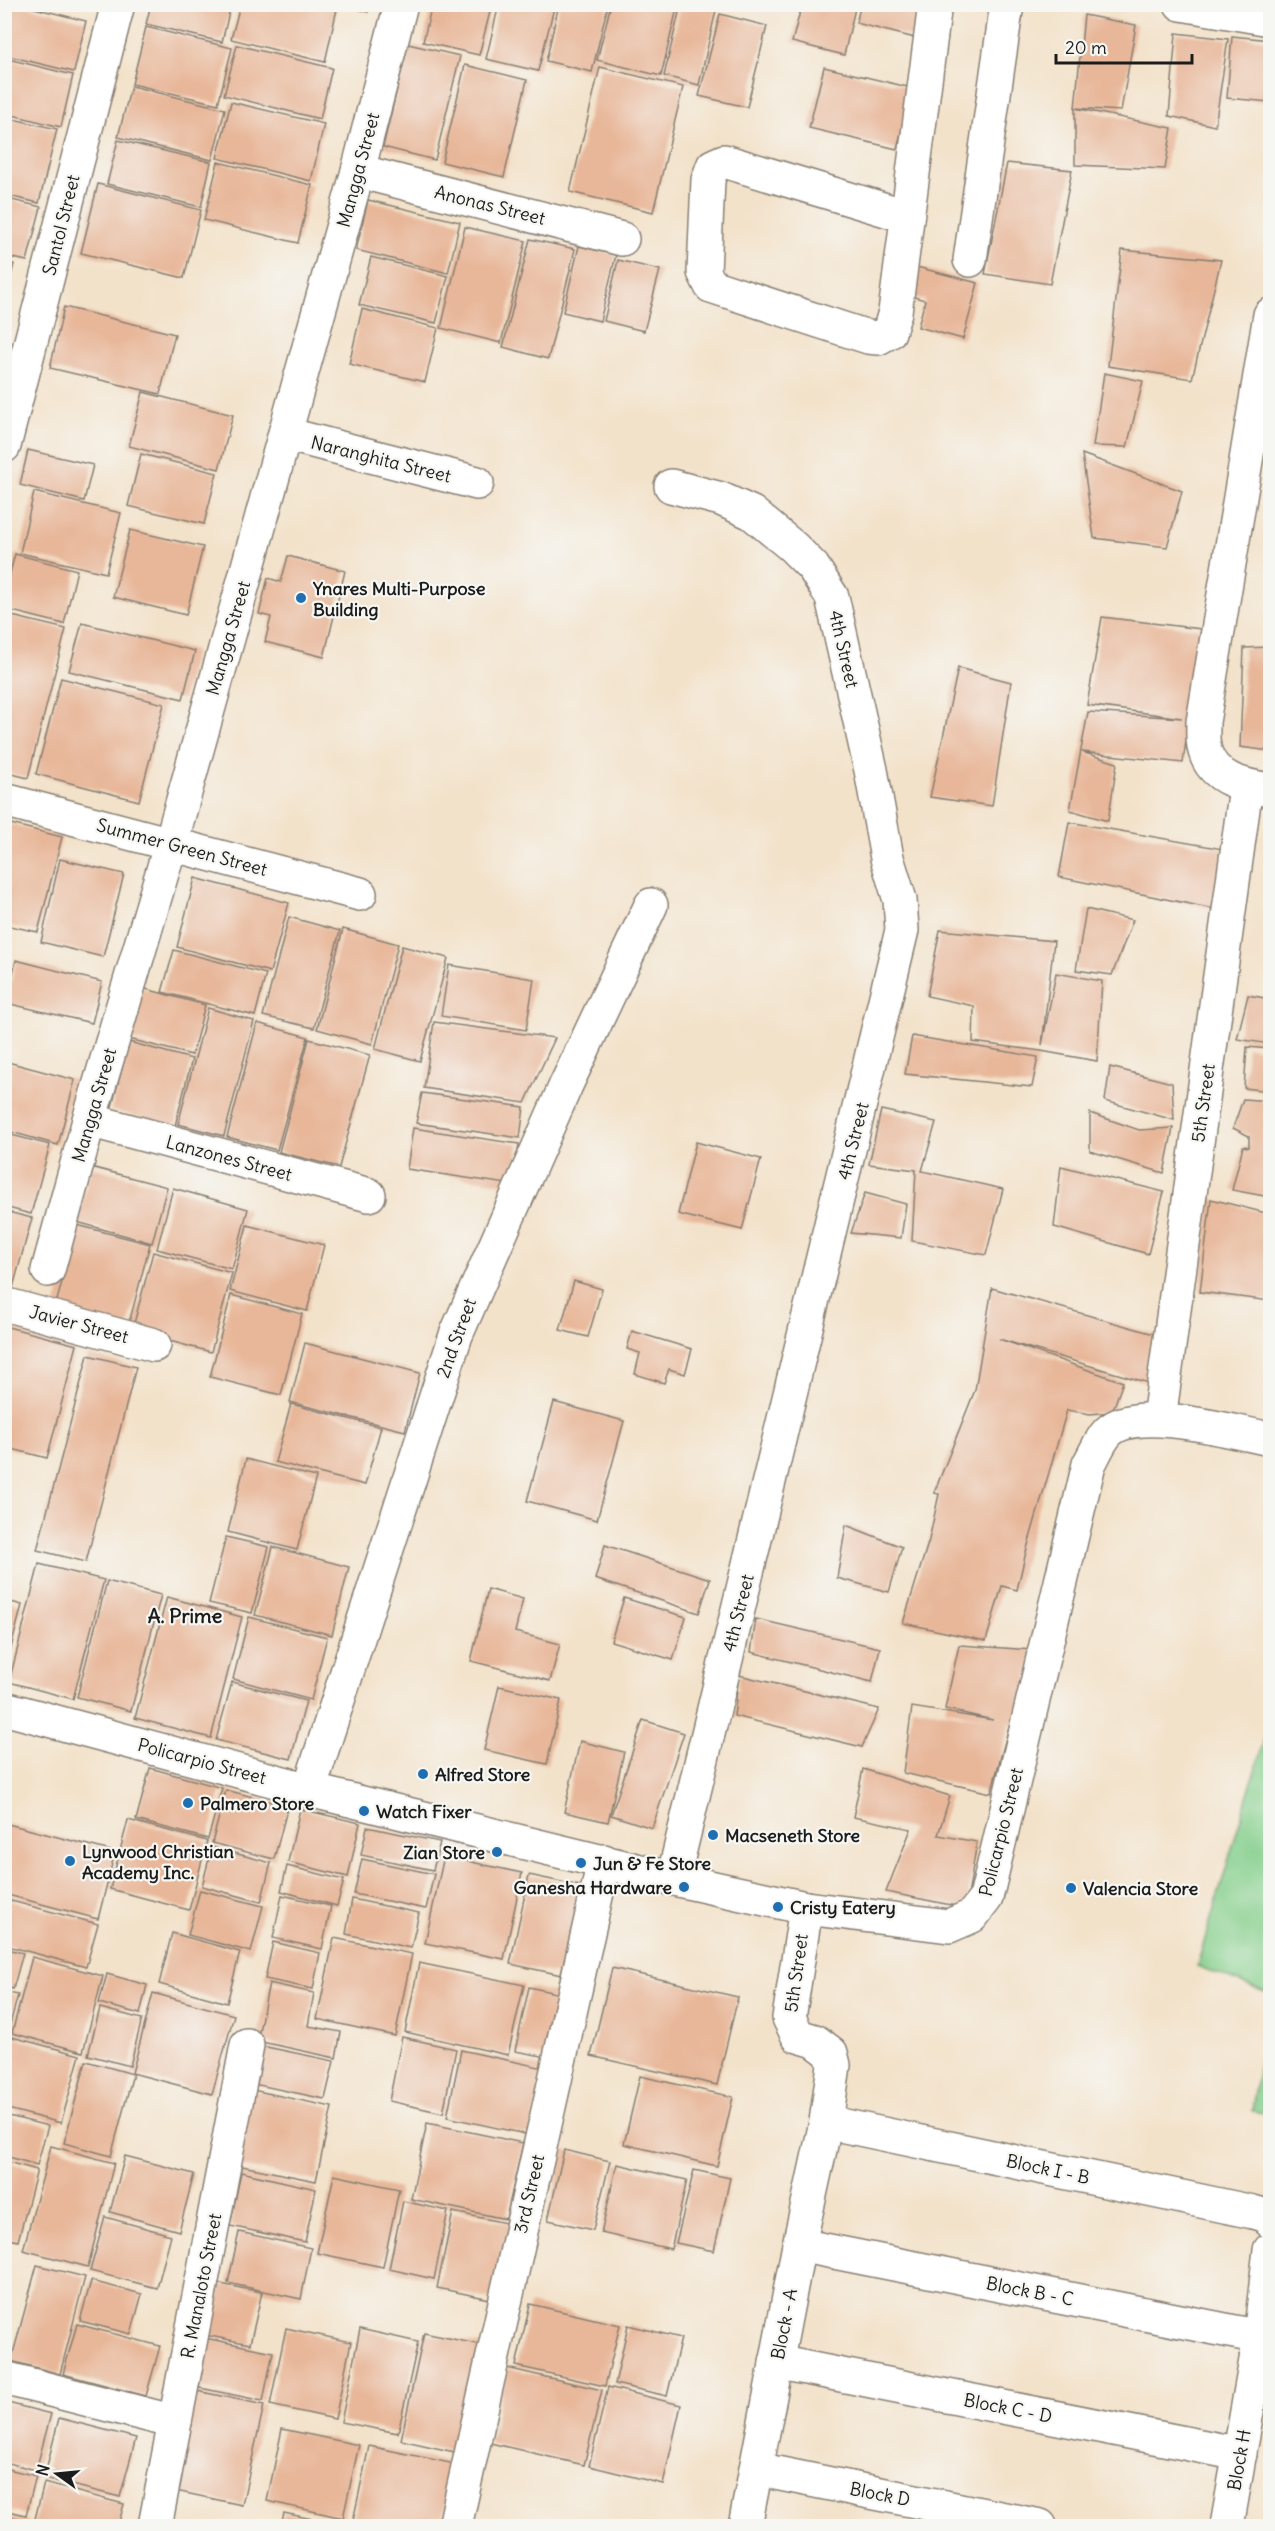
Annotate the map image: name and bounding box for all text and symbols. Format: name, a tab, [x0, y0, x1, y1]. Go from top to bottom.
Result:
scale bar	[1056, 27, 1192, 65]
text: 20 m	[1065, 36, 1107, 59]
street label: Mangga Street	[332, 110, 384, 230]
street label: Santol Street	[37, 172, 85, 278]
street label: Anonas Street	[432, 180, 548, 230]
street label: Naranghita Street	[309, 430, 453, 488]
place label: Ynares Multi-Purpose Building	[312, 577, 486, 621]
street label: Mangga Street	[201, 578, 255, 698]
marker: Ynares Multi-Purpose Building	[294, 591, 308, 605]
street label: 4th Street	[824, 608, 864, 690]
street label: Summer Green Street	[94, 813, 270, 881]
street label: Mangga Street	[67, 1045, 121, 1165]
street label: 5th Street	[1186, 1062, 1220, 1144]
street label: 4th Street	[832, 1100, 874, 1182]
street label: Lanzones Street	[163, 1130, 295, 1186]
street label: 2nd Street	[431, 1295, 481, 1381]
street label: Javier Street	[27, 1300, 131, 1348]
street label: 4th Street	[717, 1572, 759, 1654]
district label: A. Prime	[148, 1603, 223, 1628]
street label: Policarpio Street	[135, 1733, 269, 1789]
place label: Alfred Store	[435, 1763, 531, 1786]
street label: Policarpio Street	[974, 1765, 1028, 1899]
marker: Alfred Store	[416, 1767, 430, 1781]
place label: Palmero Store	[200, 1792, 314, 1815]
marker: Palmero Store	[181, 1796, 195, 1810]
place label: Watch Fixer	[376, 1800, 472, 1823]
marker: Watch Fixer	[357, 1804, 371, 1818]
place label: Macseneth Store	[725, 1824, 860, 1847]
marker: Macseneth Store	[706, 1828, 720, 1842]
place label: Lynwood Christian Academy Inc.	[82, 1840, 235, 1884]
place label: Zian Store	[403, 1841, 485, 1864]
marker: Zian Store	[490, 1845, 504, 1859]
place label: Jun & Fe Store	[593, 1852, 711, 1875]
marker: Lynwood Christian Academy Inc.	[63, 1854, 77, 1868]
marker: Jun & Fe Store	[574, 1856, 588, 1870]
place label: Ganesha Hardware	[514, 1876, 672, 1899]
place label: Valencia Store	[1083, 1877, 1198, 1900]
marker: Ganesha Hardware	[677, 1880, 691, 1894]
marker: Valencia Store	[1064, 1881, 1078, 1895]
place label: Cristy Eatery	[790, 1896, 896, 1919]
marker: Cristy Eatery	[771, 1900, 785, 1914]
street label: 5th Street	[779, 1932, 813, 2014]
street label: Block I - B	[1004, 2149, 1092, 2189]
street label: 3rd Street	[509, 2152, 549, 2236]
street label: R. Manaloto Street	[176, 2211, 226, 2361]
street label: Block B - C	[984, 2271, 1076, 2311]
street label: Block - A	[766, 2286, 802, 2362]
street label: Block C - D	[962, 2388, 1054, 2428]
street label: Block H	[1222, 2428, 1256, 2492]
north arrow	[27, 2444, 87, 2504]
text: N	[31, 2462, 54, 2478]
street label: Block D	[848, 2477, 912, 2511]

